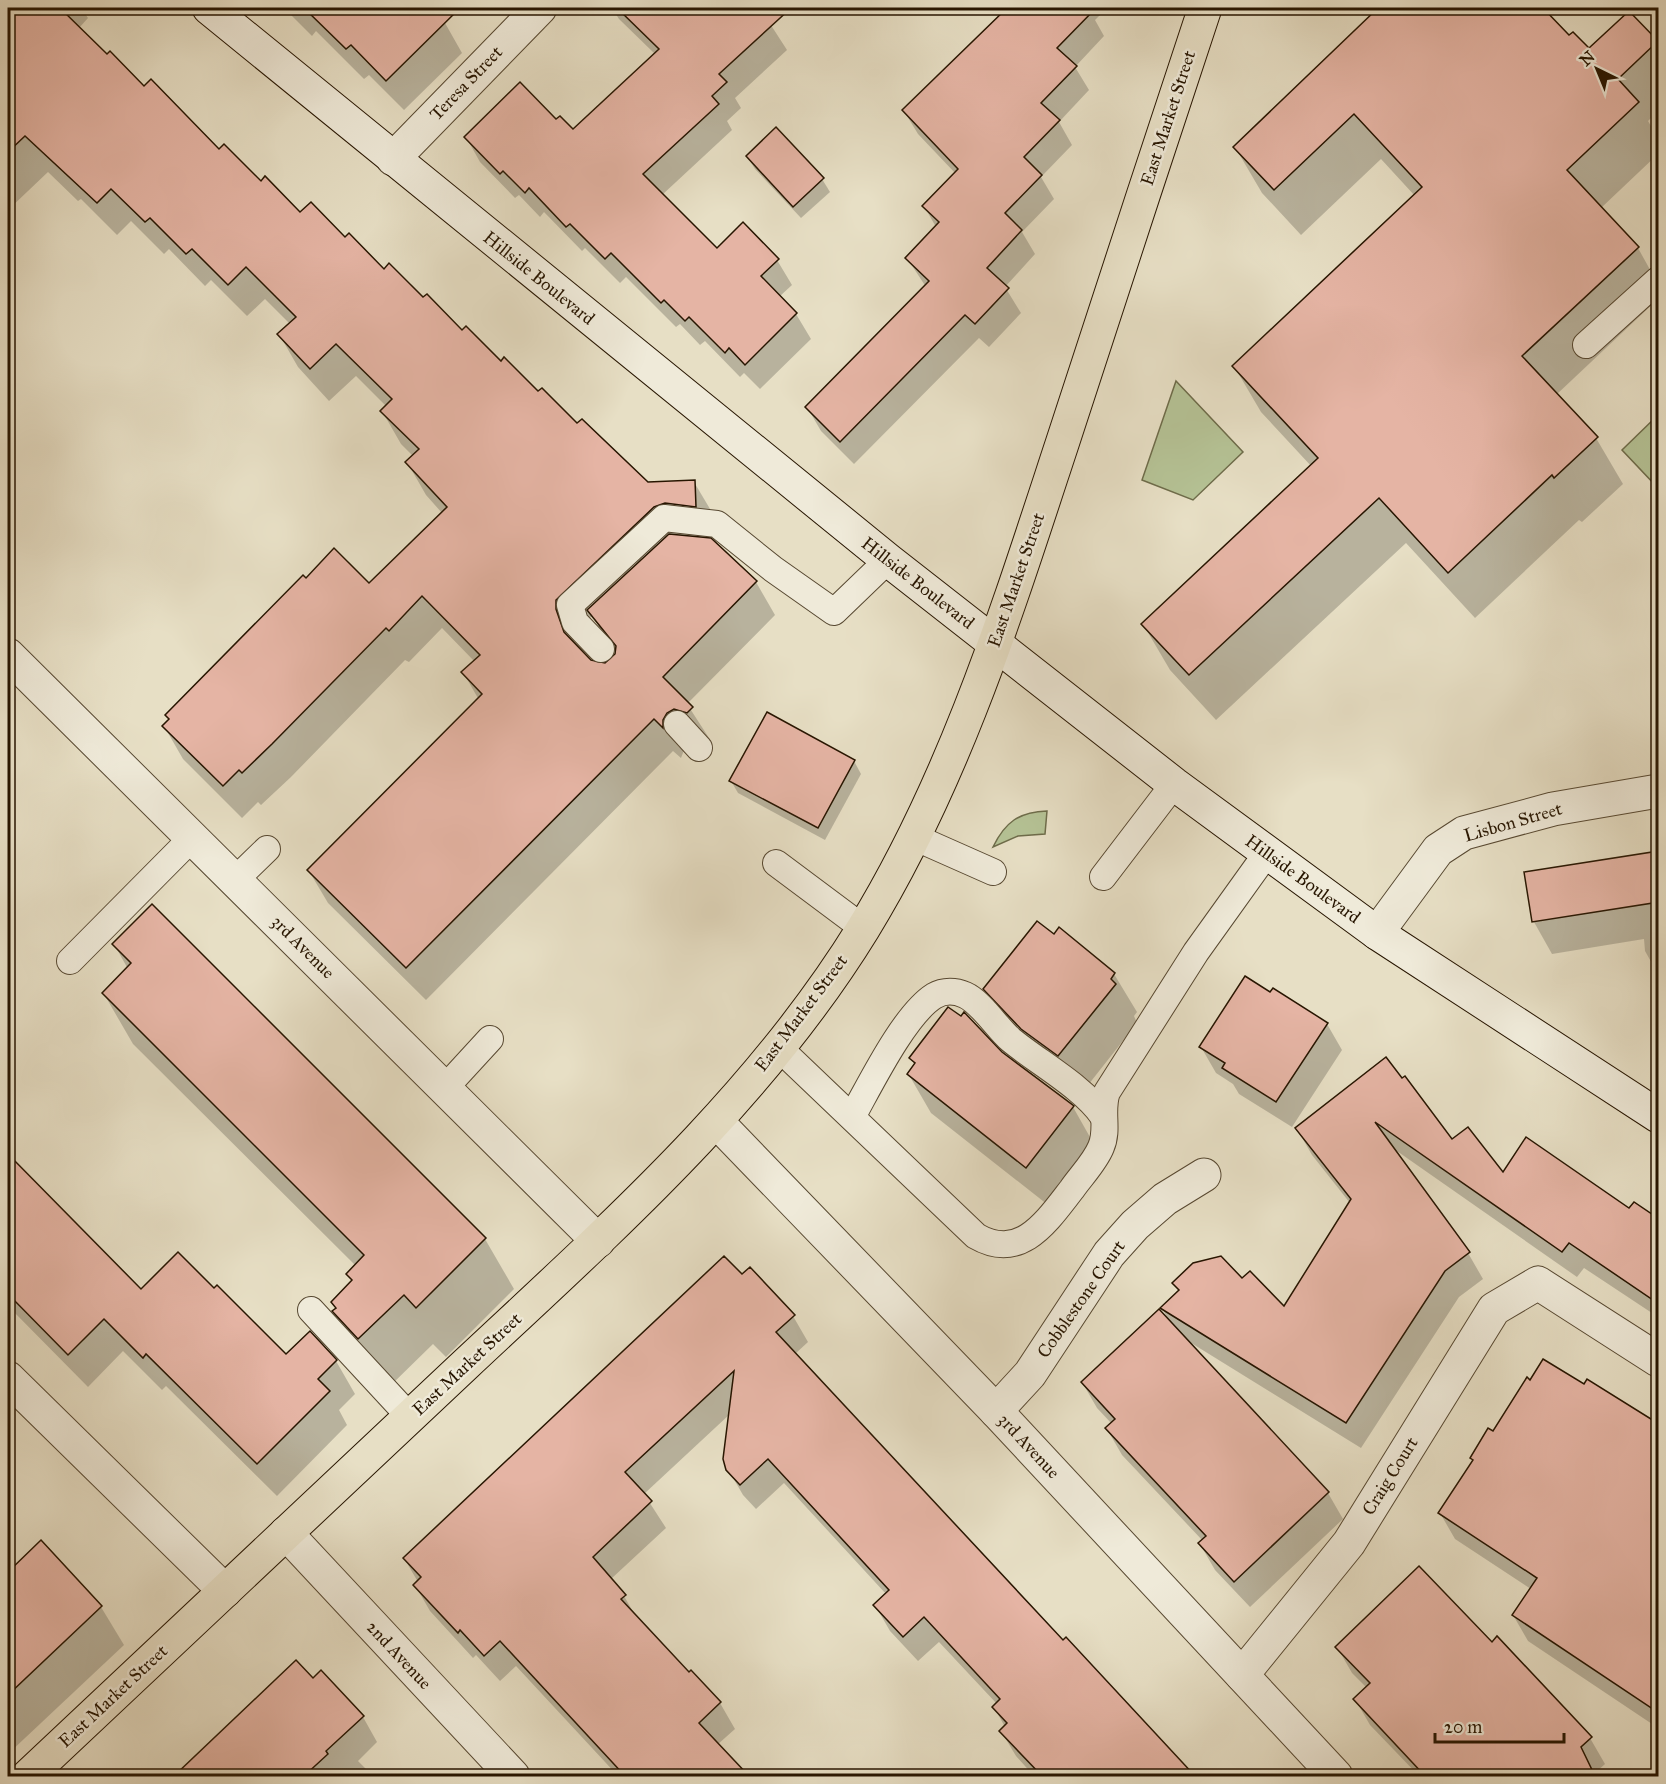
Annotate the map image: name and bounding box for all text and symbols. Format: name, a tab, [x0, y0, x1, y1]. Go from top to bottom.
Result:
north arrow	[1567, 39, 1627, 99]
street label: Teresa Street	[425, 41, 507, 125]
street label: East Market Street	[1136, 47, 1200, 188]
text: N	[1576, 47, 1599, 70]
street label: Hillside Boulevard	[479, 226, 599, 330]
street label: East Market Street	[983, 509, 1050, 650]
street label: Hillside Boulevard	[857, 532, 979, 634]
street label: Lisbon Street	[1461, 797, 1565, 847]
street label: Hillside Boulevard	[1241, 830, 1365, 928]
street label: 3rd Avenue	[267, 911, 339, 983]
street label: East Market Street	[750, 950, 853, 1076]
street label: Cobblestone Court	[1032, 1235, 1130, 1362]
street label: East Market Street	[408, 1308, 526, 1420]
street label: 3rd Avenue	[993, 1409, 1065, 1483]
street label: Craig Court	[1357, 1432, 1424, 1520]
street label: 2nd Avenue	[362, 1616, 436, 1694]
street label: East Market Street	[54, 1640, 172, 1752]
scale bar	[1435, 1706, 1564, 1744]
text: 20 m	[1444, 1716, 1482, 1738]

